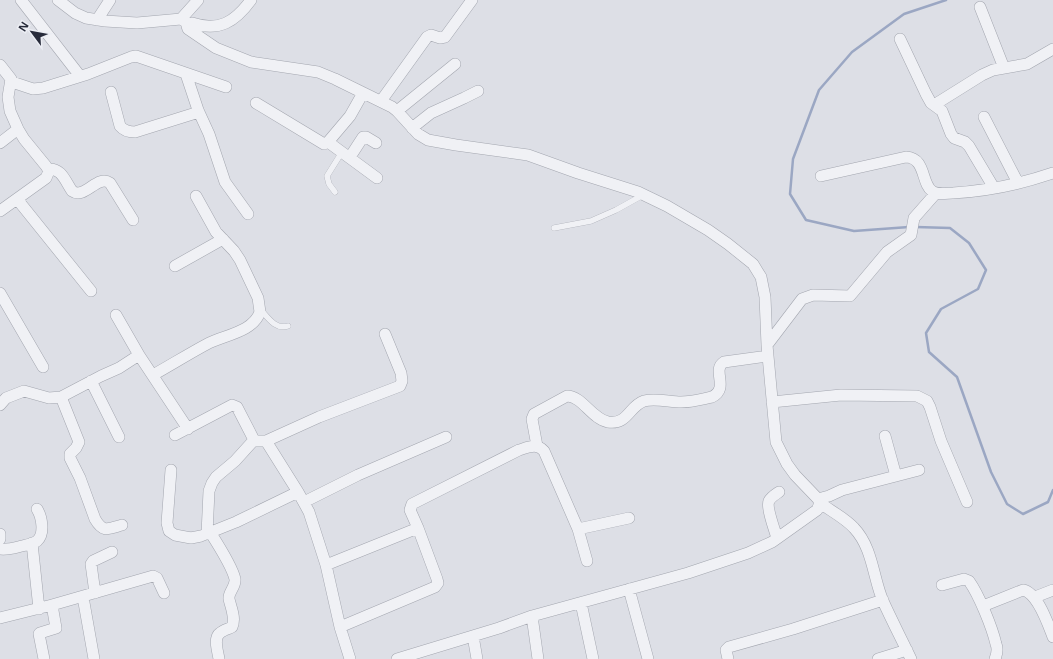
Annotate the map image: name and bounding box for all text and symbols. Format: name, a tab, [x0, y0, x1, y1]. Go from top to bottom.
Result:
north arrow	[12, 12, 52, 52]
text: N	[14, 19, 32, 34]

